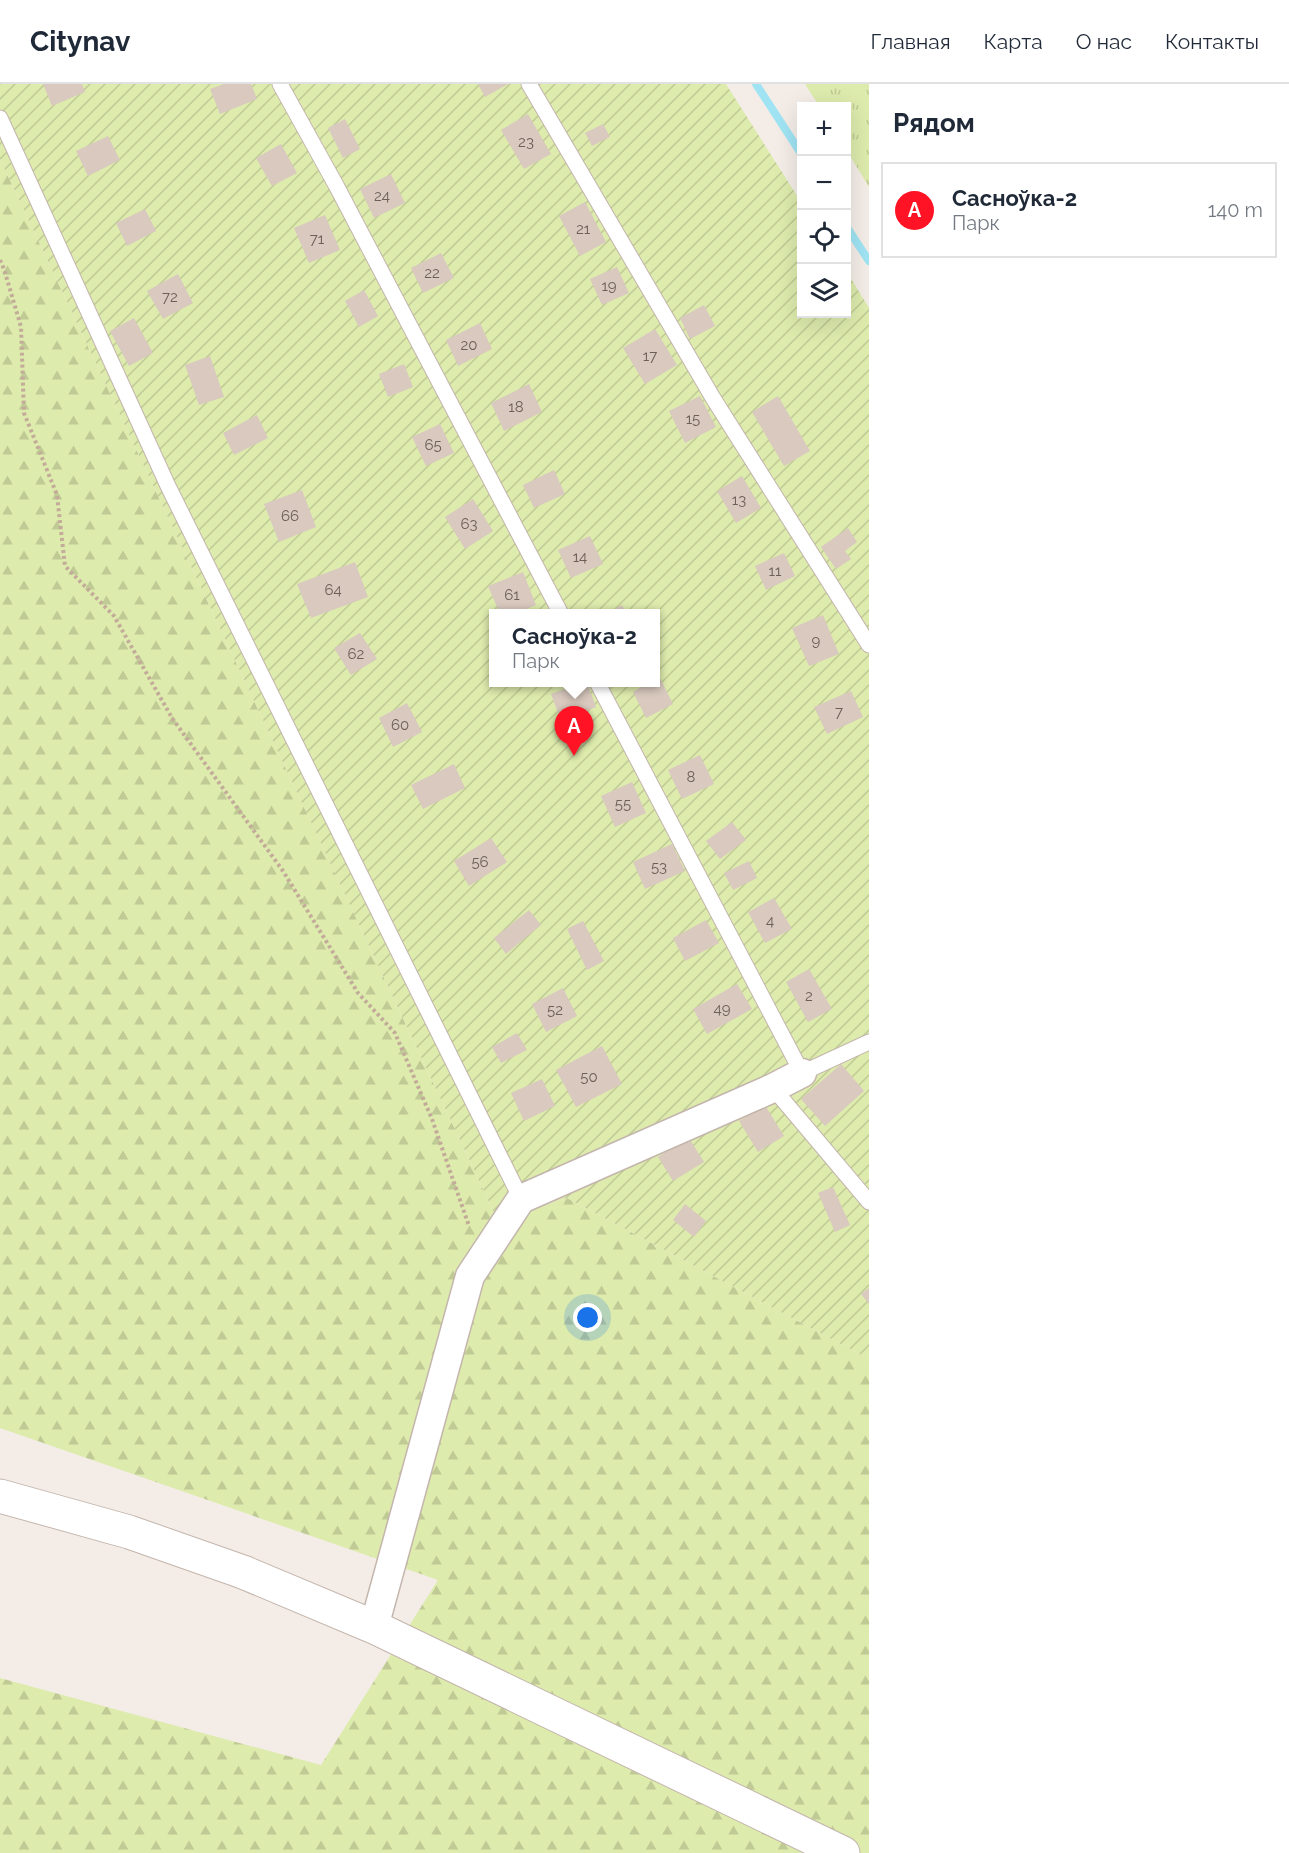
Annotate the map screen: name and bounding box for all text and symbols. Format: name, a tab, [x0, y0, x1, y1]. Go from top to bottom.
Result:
text: Citynav	[30, 25, 130, 58]
text: Главная	[871, 29, 951, 54]
text: Карта	[984, 29, 1043, 54]
text: О нас	[1076, 29, 1132, 54]
text: Контакты	[1165, 29, 1259, 54]
map controls	[797, 102, 851, 318]
button: +	[797, 102, 851, 156]
text: Рядом	[893, 108, 975, 138]
house number: 23	[518, 133, 534, 151]
button: −	[797, 156, 851, 210]
text: Сасноўка-2	[952, 185, 1077, 211]
house number: 24	[374, 187, 390, 205]
text: A	[908, 198, 921, 222]
text: 140 m	[1208, 198, 1263, 222]
button: locate	[797, 210, 851, 264]
text: Парк	[952, 211, 1000, 235]
house number: 21	[576, 220, 591, 238]
house number: 71	[310, 230, 325, 248]
house number: 22	[424, 264, 440, 282]
button: layers	[797, 264, 851, 318]
house number: 19	[601, 277, 617, 295]
house number: 72	[162, 288, 178, 306]
house number: 20	[461, 336, 478, 354]
house number: 17	[643, 347, 657, 365]
house number: 18	[508, 398, 524, 416]
house number: 15	[686, 410, 700, 428]
house number: 65	[424, 436, 442, 454]
house number: 13	[732, 491, 746, 509]
house number: 66	[281, 507, 299, 525]
house number: 63	[460, 515, 478, 533]
house number: 14	[573, 548, 587, 566]
house number: 11	[769, 562, 782, 580]
house number: 64	[324, 581, 342, 599]
house number: 61	[504, 586, 520, 604]
popup	[489, 609, 660, 687]
text: Сасноўка-2	[512, 623, 637, 649]
house number: 9	[812, 632, 821, 650]
house number: 62	[348, 645, 365, 663]
text: Парк	[512, 649, 560, 673]
house number: 7	[835, 703, 843, 721]
pin: A	[554, 706, 594, 756]
house number: 60	[391, 716, 409, 734]
house number: 8	[687, 768, 696, 786]
house number: 55	[615, 795, 631, 813]
house number: 56	[471, 853, 489, 871]
house number: 53	[651, 858, 667, 876]
house number: 4	[766, 912, 774, 930]
house number: 2	[805, 987, 813, 1005]
house number: 49	[714, 1000, 731, 1018]
house number: 52	[547, 1001, 563, 1019]
house number: 50	[580, 1068, 598, 1086]
your location	[573, 1303, 602, 1332]

